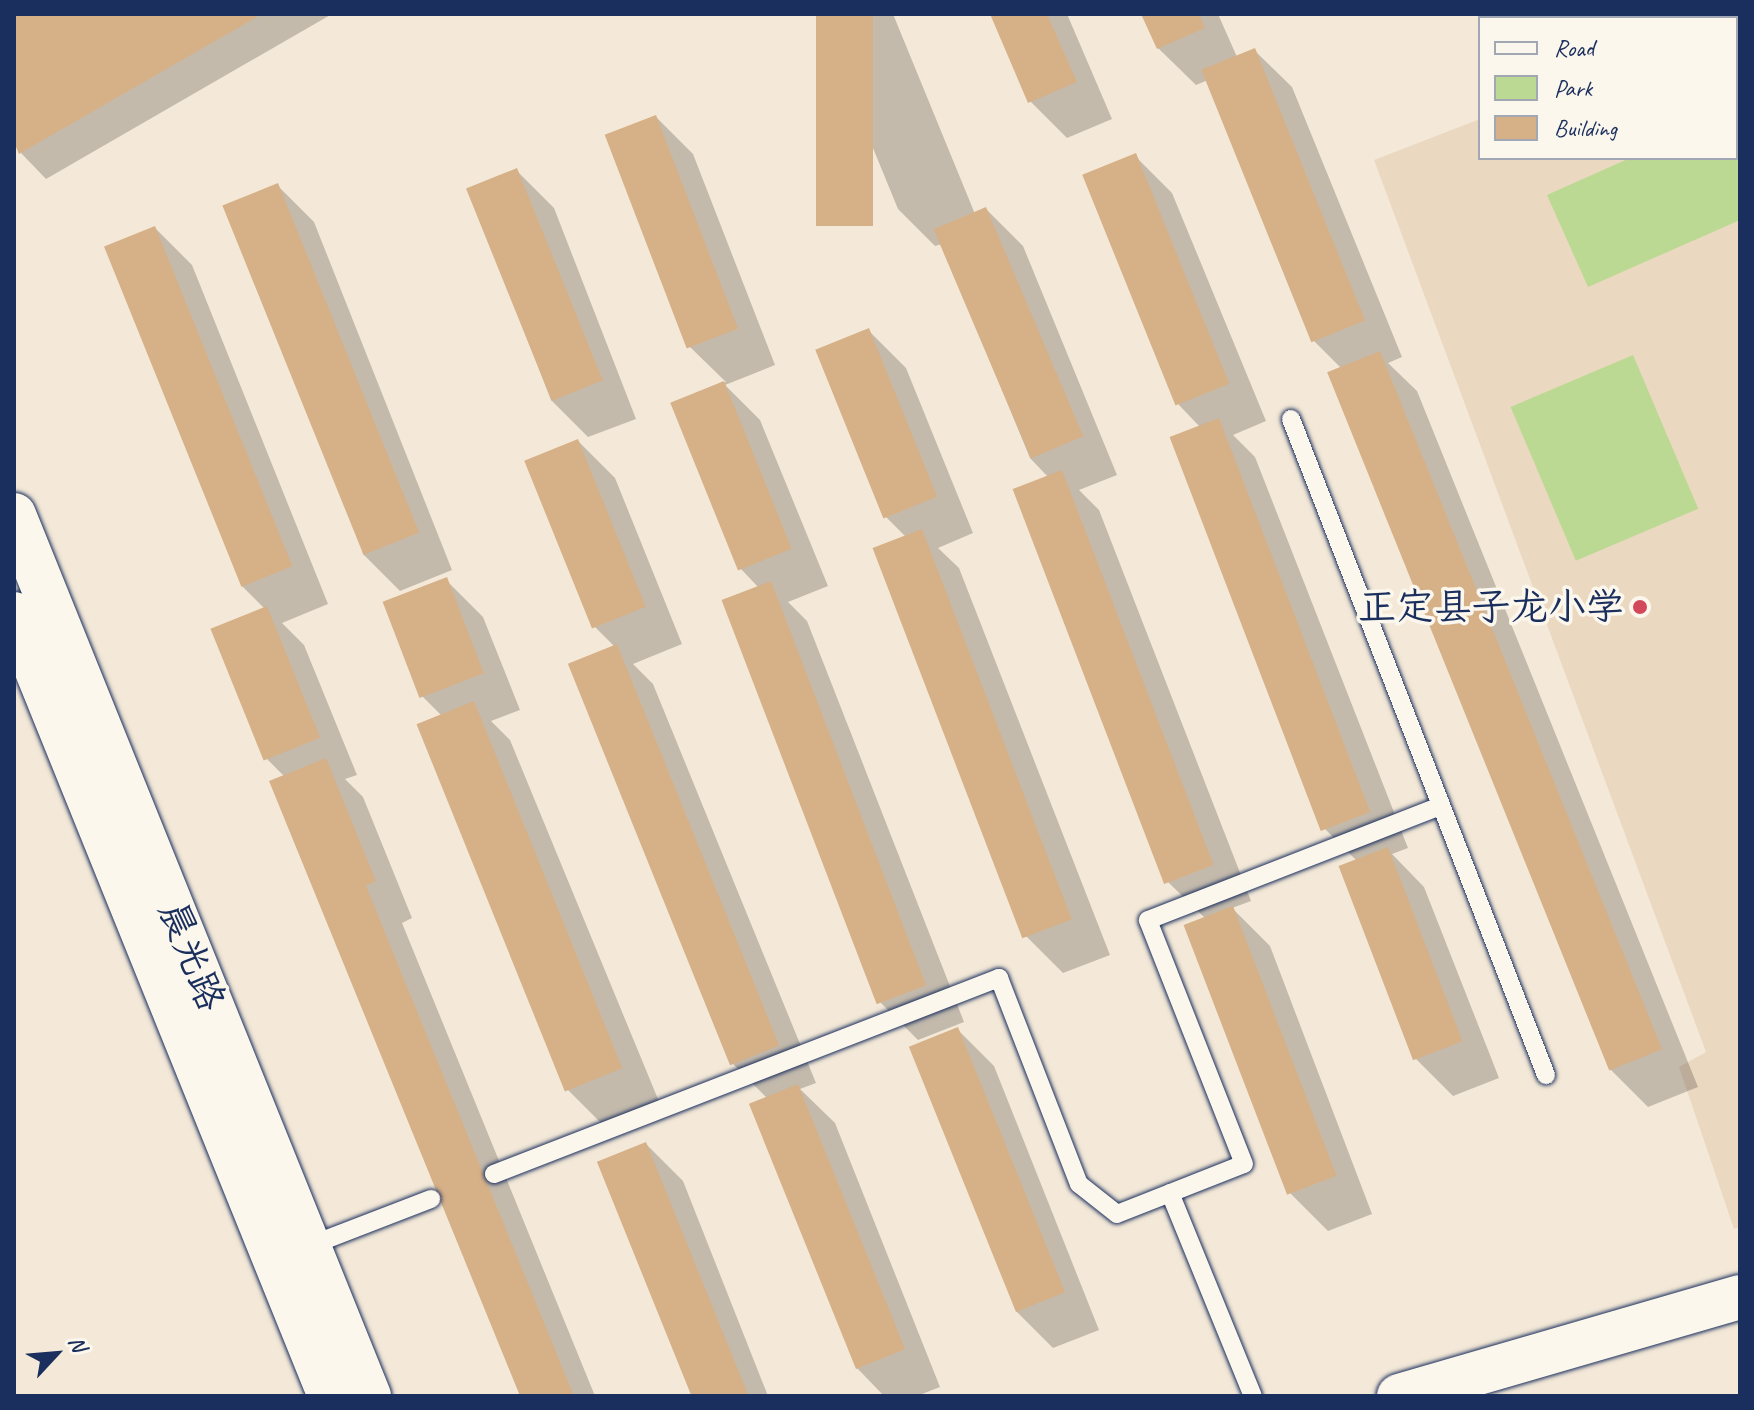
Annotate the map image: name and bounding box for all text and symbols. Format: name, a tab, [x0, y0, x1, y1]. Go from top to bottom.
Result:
legend	[1478, 16, 1738, 160]
text: Road	[1554, 33, 1594, 63]
text: Park	[1554, 73, 1592, 103]
text: Building	[1554, 113, 1617, 143]
place label: 正定县子龙小学	[1358, 584, 1624, 630]
marker: 正定县子龙小学	[1631, 598, 1649, 616]
street label: 晨光路	[150, 895, 234, 1017]
north arrow	[16, 1314, 96, 1394]
text: N	[62, 1331, 93, 1356]

